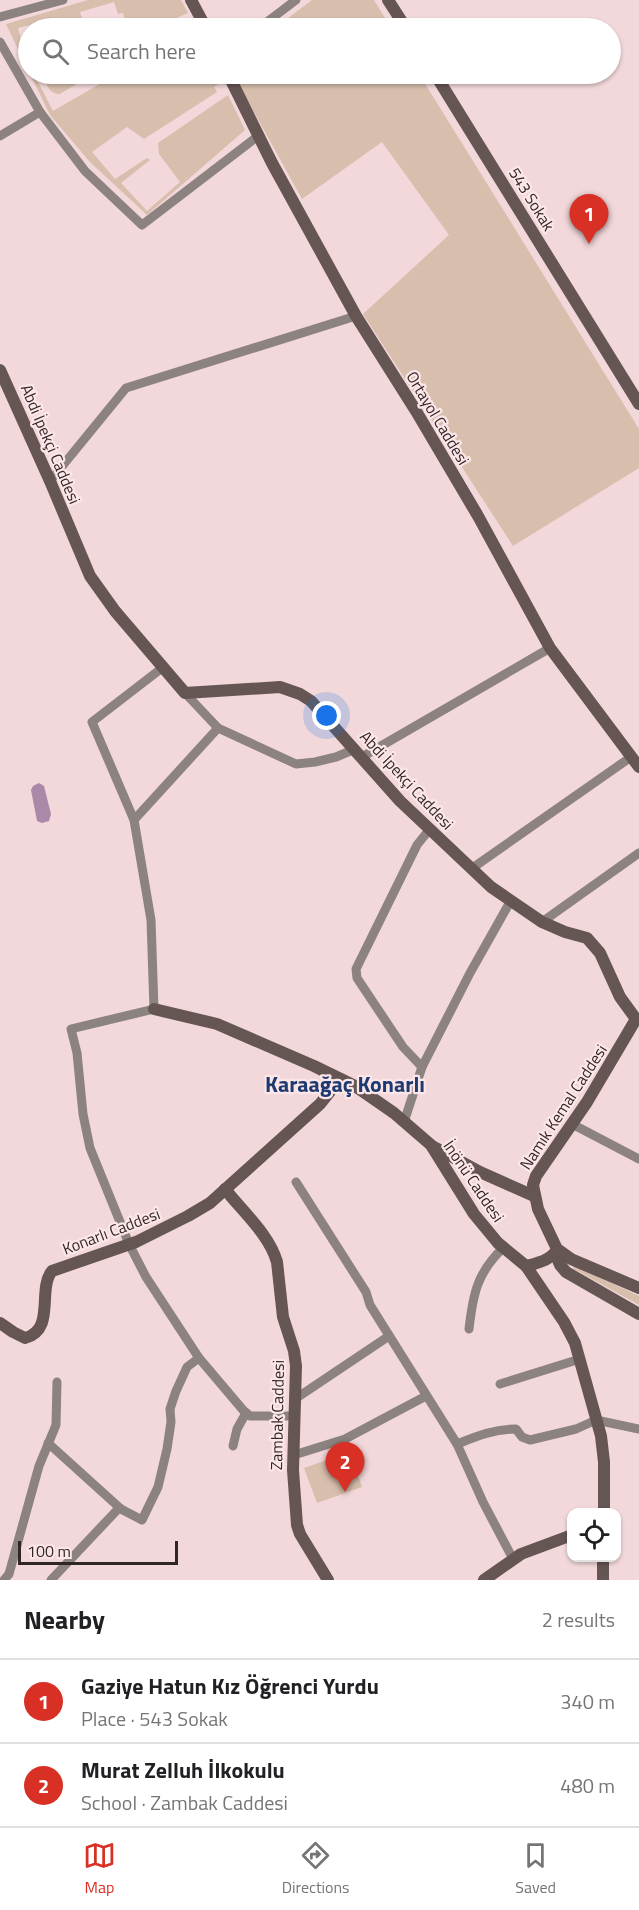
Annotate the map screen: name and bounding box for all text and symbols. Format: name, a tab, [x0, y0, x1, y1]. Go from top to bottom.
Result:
search box	[18, 18, 621, 84]
text: Search here	[87, 34, 196, 68]
icon: search	[39, 35, 72, 68]
street label: 543 Sokak	[503, 163, 561, 236]
pin: 1	[570, 194, 608, 244]
street label: Ortayol Caddesi	[401, 367, 475, 469]
street label: Abdi İpekçi Caddesi	[15, 380, 87, 508]
your location	[312, 701, 341, 730]
street label: Abdi İpekçi Caddesi	[355, 725, 459, 835]
street label: Namık Kemal Caddesi	[513, 1040, 613, 1174]
district label: Karaağaç Konarlı	[265, 1067, 425, 1101]
street label: İnönü Caddesi	[438, 1135, 510, 1227]
street label: Konarlı Caddesi	[59, 1201, 163, 1261]
street label: Zambak Caddesi	[264, 1360, 290, 1470]
pin: 2	[326, 1442, 364, 1492]
map controls	[567, 1508, 621, 1562]
button: locate	[567, 1508, 621, 1562]
scale bar	[18, 1538, 178, 1566]
text: 100 m	[27, 1539, 71, 1563]
text: Nearby	[24, 1600, 105, 1639]
text: 2 results	[542, 1604, 615, 1635]
text: Gaziye Hatun Kız Öğrenci Yurdu	[81, 1669, 379, 1703]
text: 1	[38, 1686, 49, 1717]
text: 340 m	[560, 1686, 615, 1717]
text: Place · 543 Sokak	[81, 1703, 228, 1734]
text: Murat Zelluh İlkokulu	[81, 1753, 285, 1787]
text: 2	[38, 1770, 49, 1801]
text: 480 m	[560, 1770, 615, 1801]
text: School · Zambak Caddesi	[81, 1787, 288, 1818]
tab: Map	[83, 1839, 116, 1899]
tab: Directions	[282, 1839, 350, 1899]
tab: Saved	[515, 1839, 556, 1899]

